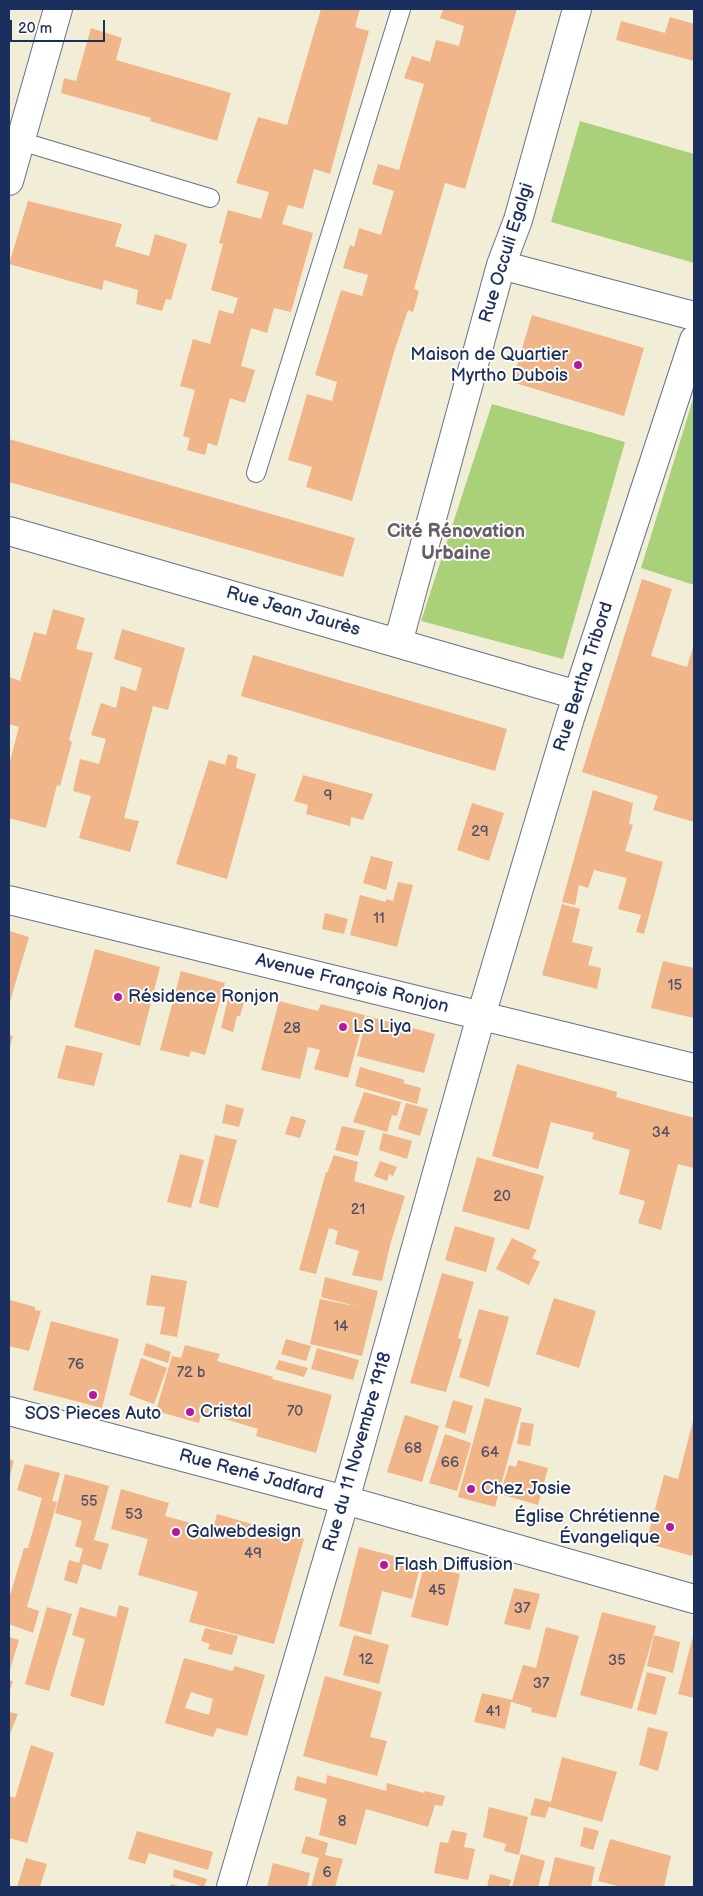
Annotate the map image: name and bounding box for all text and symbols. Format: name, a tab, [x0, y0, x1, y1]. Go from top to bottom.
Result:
scale bar	[12, 10, 108, 42]
text: 20 m	[18, 19, 52, 38]
street label: Rue Occuli Egalgi	[475, 180, 539, 326]
place label: Maison de Quartier Myrtho Dubois	[410, 344, 568, 386]
marker: Maison de Quartier Myrtho Dubois	[572, 359, 584, 371]
district label: Cité Rénovation Urbaine	[387, 521, 525, 565]
street label: Rue Jean Jaurès	[224, 583, 362, 641]
street label: Rue Bertha Tribord	[550, 599, 618, 755]
house number: 9	[324, 787, 332, 805]
house number: 29	[471, 823, 489, 841]
house number: 11	[373, 910, 385, 928]
street label: Avenue François Ronjon	[253, 950, 451, 1018]
house number: 15	[668, 977, 682, 995]
place label: Résidence Ronjon	[128, 986, 279, 1008]
marker: Résidence Ronjon	[112, 991, 124, 1003]
place label: LS Liya	[353, 1016, 411, 1038]
house number: 28	[283, 1020, 301, 1038]
marker: LS Liya	[337, 1021, 349, 1033]
house number: 34	[652, 1124, 670, 1142]
house number: 20	[493, 1188, 511, 1206]
house number: 21	[351, 1201, 365, 1219]
house number: 14	[334, 1318, 348, 1336]
street label: Rue du 11 Novembre 1918	[319, 1350, 397, 1554]
house number: 76	[68, 1356, 84, 1374]
house number: 72 b	[177, 1364, 205, 1382]
marker: SOS Pieces Auto	[87, 1389, 99, 1401]
place label: Cristal	[200, 1401, 252, 1423]
place label: SOS Pieces Auto	[25, 1403, 161, 1425]
house number: 70	[287, 1403, 303, 1421]
marker: Cristal	[184, 1406, 196, 1418]
house number: 68	[404, 1440, 422, 1458]
house number: 64	[481, 1444, 499, 1462]
street label: Rue René Jadfard	[176, 1445, 326, 1505]
house number: 66	[441, 1454, 459, 1472]
place label: Chez Josie	[481, 1478, 571, 1500]
marker: Chez Josie	[465, 1483, 477, 1495]
house number: 55	[80, 1493, 98, 1511]
house number: 53	[125, 1506, 143, 1524]
place label: Église Chrétienne Évangelique	[514, 1506, 660, 1548]
place label: Galwebdesign	[186, 1521, 301, 1543]
marker: Église Chrétienne Évangelique	[664, 1521, 676, 1533]
marker: Galwebdesign	[170, 1526, 182, 1538]
house number: 49	[244, 1545, 262, 1563]
place label: Flash Diffusion	[394, 1554, 513, 1576]
marker: Flash Diffusion	[378, 1559, 390, 1571]
house number: 45	[428, 1582, 446, 1600]
house number: 37	[514, 1600, 530, 1618]
house number: 12	[359, 1651, 373, 1669]
house number: 35	[608, 1652, 626, 1670]
house number: 37	[533, 1675, 549, 1693]
house number: 41	[486, 1703, 500, 1721]
house number: 8	[338, 1813, 346, 1831]
house number: 6	[322, 1864, 332, 1882]

